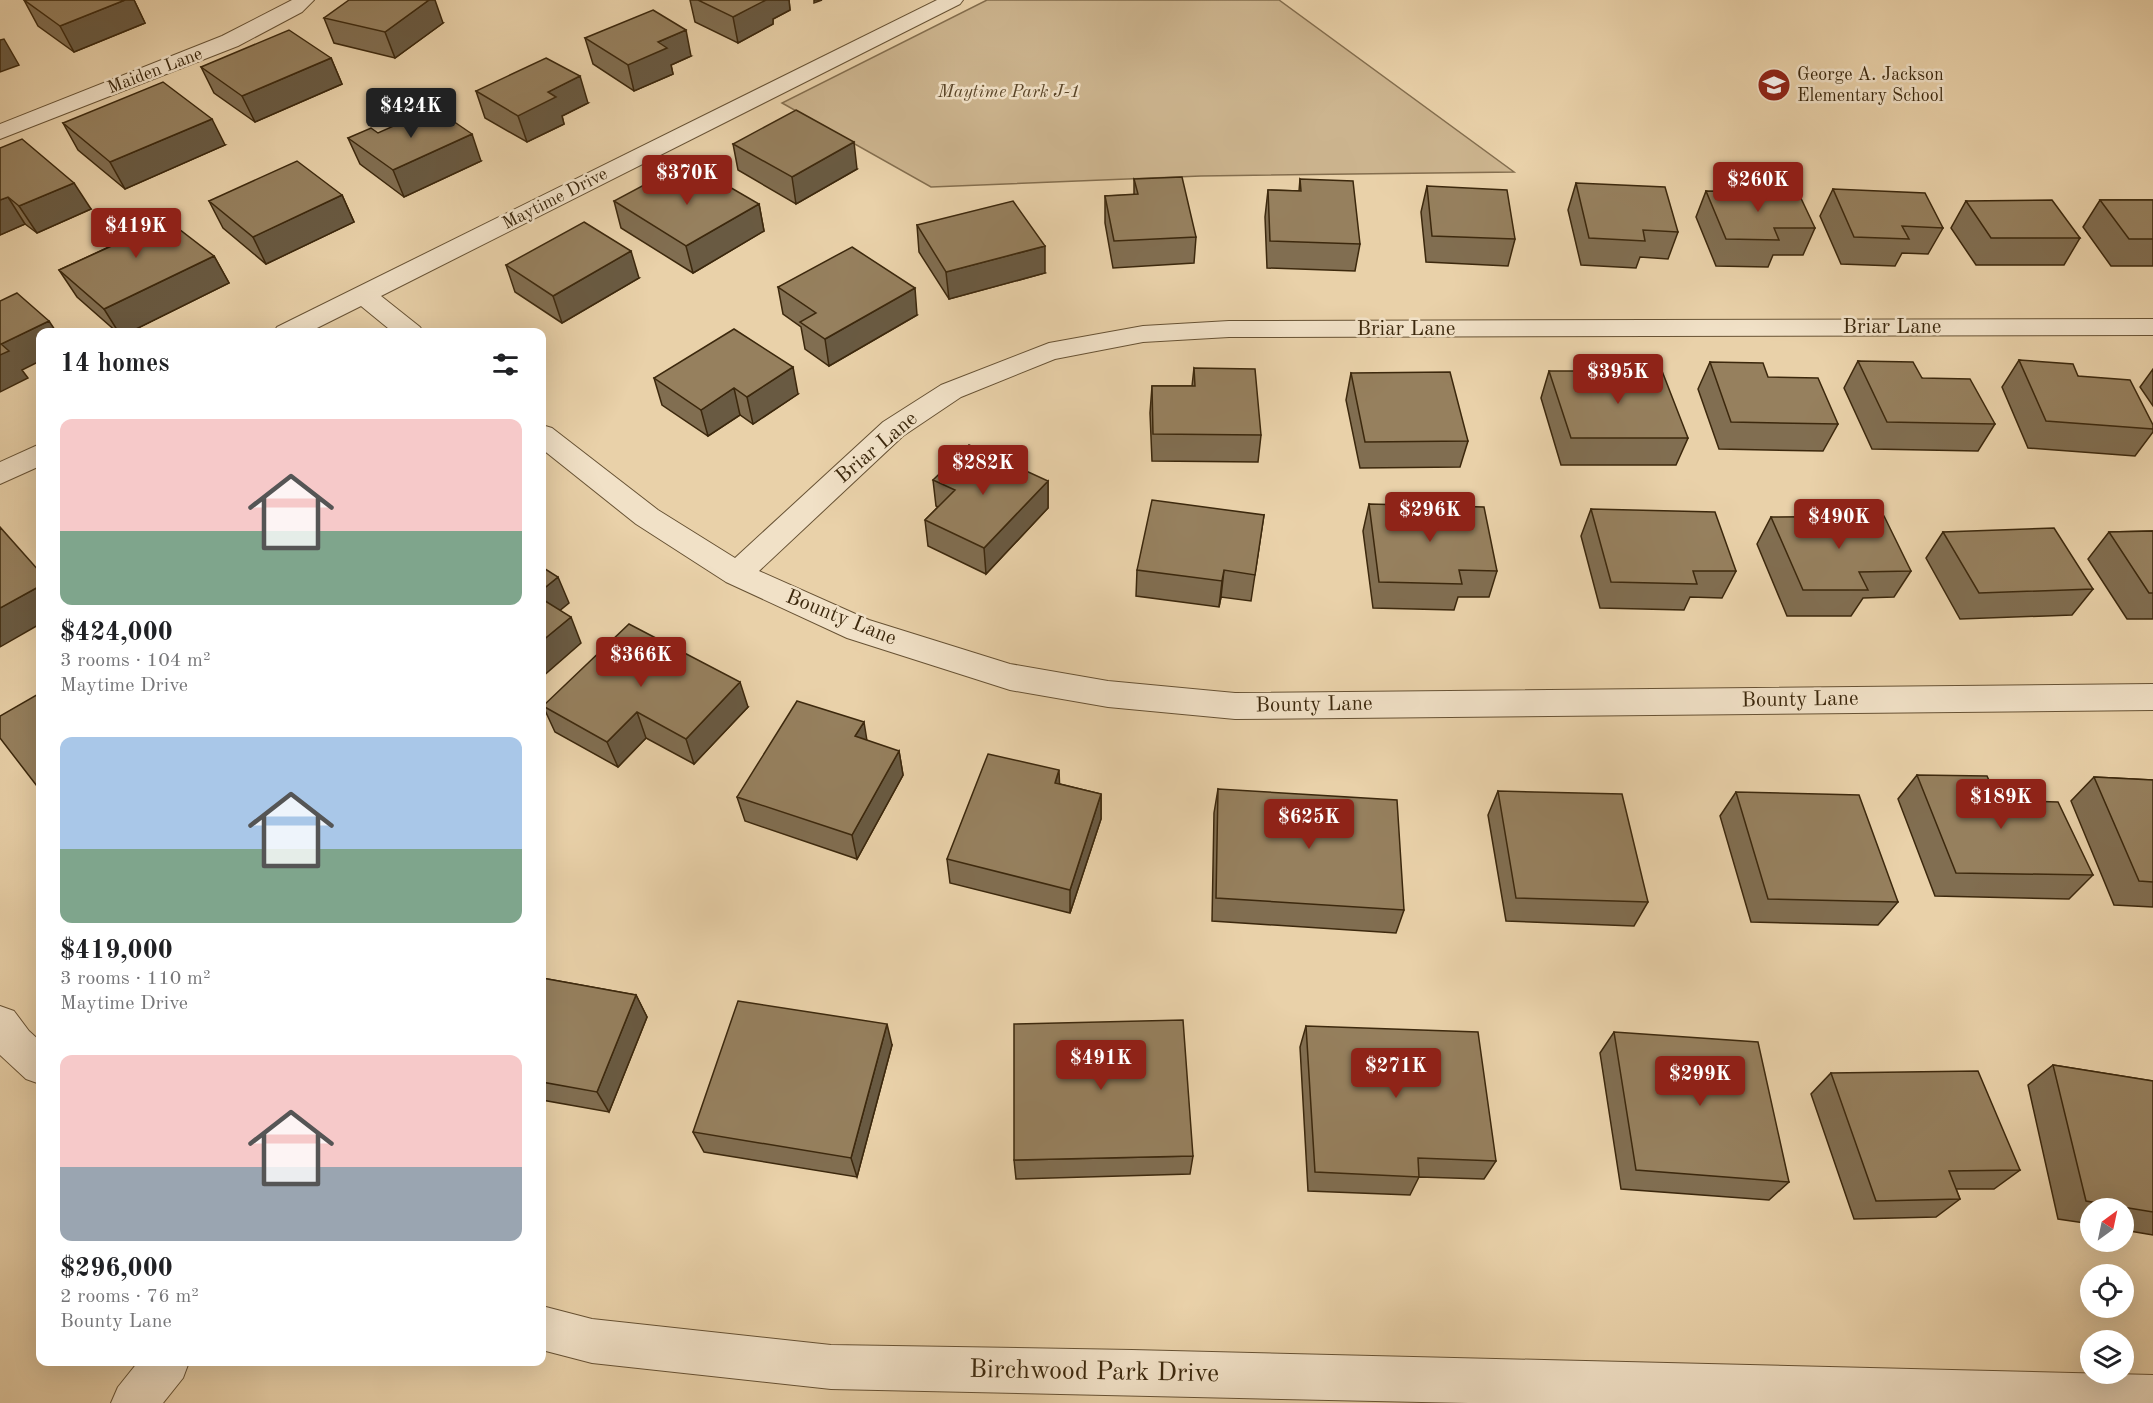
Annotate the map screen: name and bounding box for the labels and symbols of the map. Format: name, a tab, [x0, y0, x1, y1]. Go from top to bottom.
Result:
street label: Maiden Lane	[105, 45, 205, 97]
place label: George A. Jackson Elementary School	[1797, 66, 1944, 105]
school or university icon: George A. Jackson Elementary School	[1756, 67, 1792, 103]
park label: Maytime Park J-1	[937, 83, 1080, 101]
pin: $424K	[369, 88, 453, 139]
pin: $370K	[645, 155, 729, 206]
pin: $260K	[1716, 162, 1800, 213]
street label: Maytime Drive	[500, 165, 610, 233]
pin: $419K	[94, 208, 178, 259]
street label: Briar Lane	[1842, 317, 1942, 338]
street label: Briar Lane	[1356, 319, 1456, 340]
pin: $395K	[1576, 354, 1660, 405]
street label: Briar Lane	[832, 408, 922, 488]
pin: $282K	[941, 445, 1025, 496]
pin: $296K	[1388, 492, 1472, 543]
pin: $490K	[1797, 499, 1881, 550]
street label: Bounty Lane	[783, 586, 899, 650]
pin: $366K	[599, 637, 683, 688]
street label: Bounty Lane	[1741, 688, 1859, 712]
street label: Bounty Lane	[1255, 693, 1373, 717]
pin: $189K	[1959, 779, 2043, 830]
pin: $625K	[1267, 799, 1351, 850]
pin: $491K	[1059, 1040, 1143, 1091]
pin: $271K	[1354, 1048, 1438, 1099]
pin: $299K	[1658, 1056, 1742, 1107]
north arrow	[2080, 1198, 2134, 1252]
street label: Birchwood Park Drive	[969, 1357, 1219, 1387]

